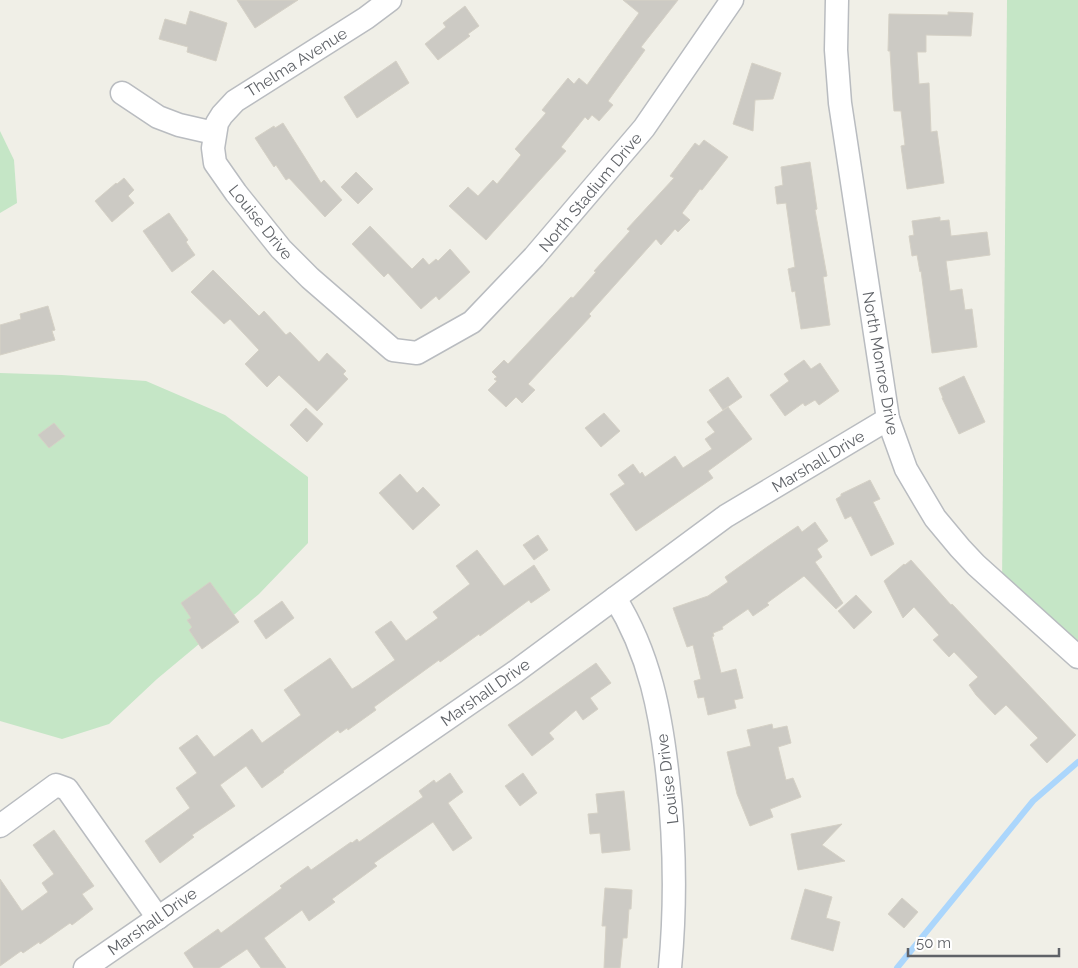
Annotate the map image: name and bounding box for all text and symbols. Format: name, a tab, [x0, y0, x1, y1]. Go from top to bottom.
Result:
street label: Thelma Avenue	[242, 24, 350, 101]
street label: North Stadium Drive	[535, 129, 646, 256]
street label: Louise Drive	[225, 181, 297, 264]
street label: North Monroe Drive	[859, 290, 902, 436]
street label: Marshall Drive	[769, 426, 868, 496]
street label: Marshall Drive	[437, 655, 534, 730]
street label: Louise Drive	[653, 733, 682, 825]
street label: Marshall Drive	[104, 884, 201, 959]
scale bar	[908, 926, 1059, 958]
text: 50 m	[916, 934, 951, 952]

